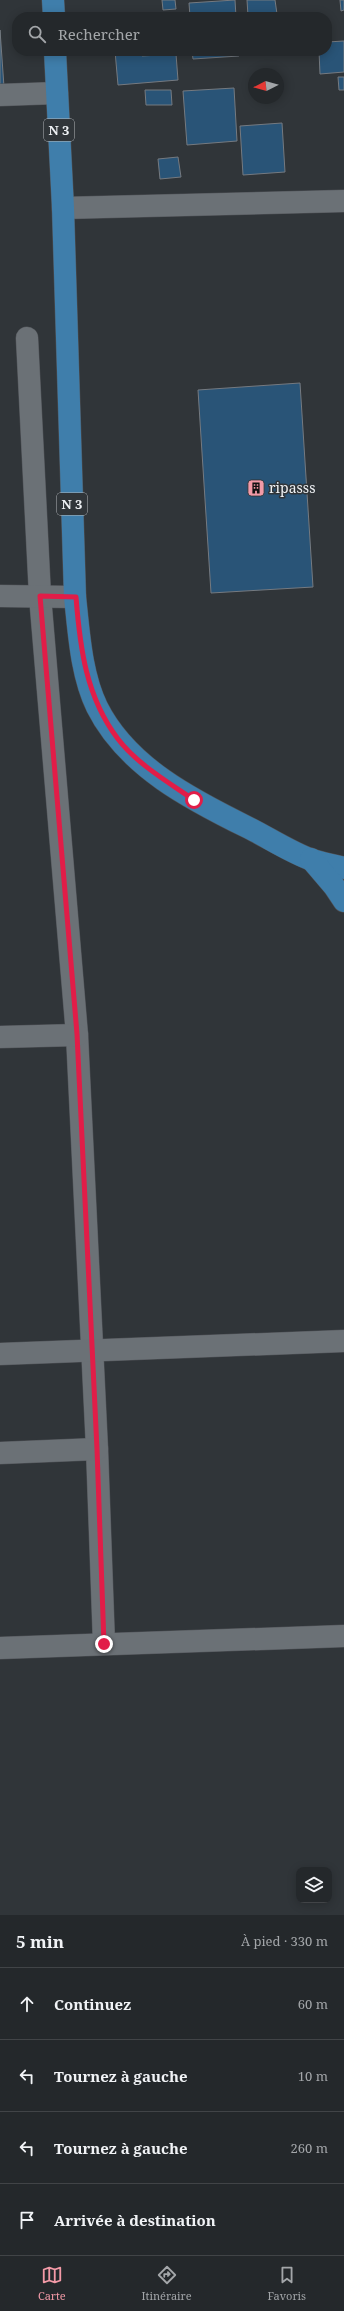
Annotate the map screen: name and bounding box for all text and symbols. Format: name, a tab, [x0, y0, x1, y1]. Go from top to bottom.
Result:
search box	[12, 12, 332, 56]
icon: search	[26, 23, 48, 45]
text: Rechercher	[58, 24, 140, 44]
north arrow	[248, 68, 284, 104]
road number: N 3	[44, 119, 74, 141]
building icon: ripasss	[246, 478, 266, 498]
place label: ripasss	[269, 478, 316, 497]
road number: N 3	[57, 493, 87, 515]
route start	[185, 791, 203, 809]
route end	[95, 1635, 113, 1653]
map controls	[296, 1867, 332, 1903]
button: layers	[296, 1867, 332, 1903]
text: 5 min	[16, 1930, 64, 1953]
text: À pied · 330 m	[241, 1932, 328, 1950]
icon: ahead	[16, 1993, 38, 2015]
text: Continuez	[54, 1994, 131, 2014]
text: 60 m	[298, 1995, 328, 2013]
icon: left	[16, 2065, 38, 2087]
text: Tournez à gauche	[54, 2066, 188, 2086]
text: 10 m	[298, 2067, 328, 2085]
icon: left	[16, 2137, 38, 2159]
text: Tournez à gauche	[54, 2138, 188, 2158]
text: 260 m	[291, 2139, 328, 2157]
icon: arrive	[16, 2209, 38, 2231]
text: Arrivée à destination	[54, 2210, 216, 2230]
tab: Carte	[38, 2264, 66, 2303]
tab: Itinéraire	[142, 2264, 192, 2303]
tab: Favoris	[267, 2264, 306, 2303]

